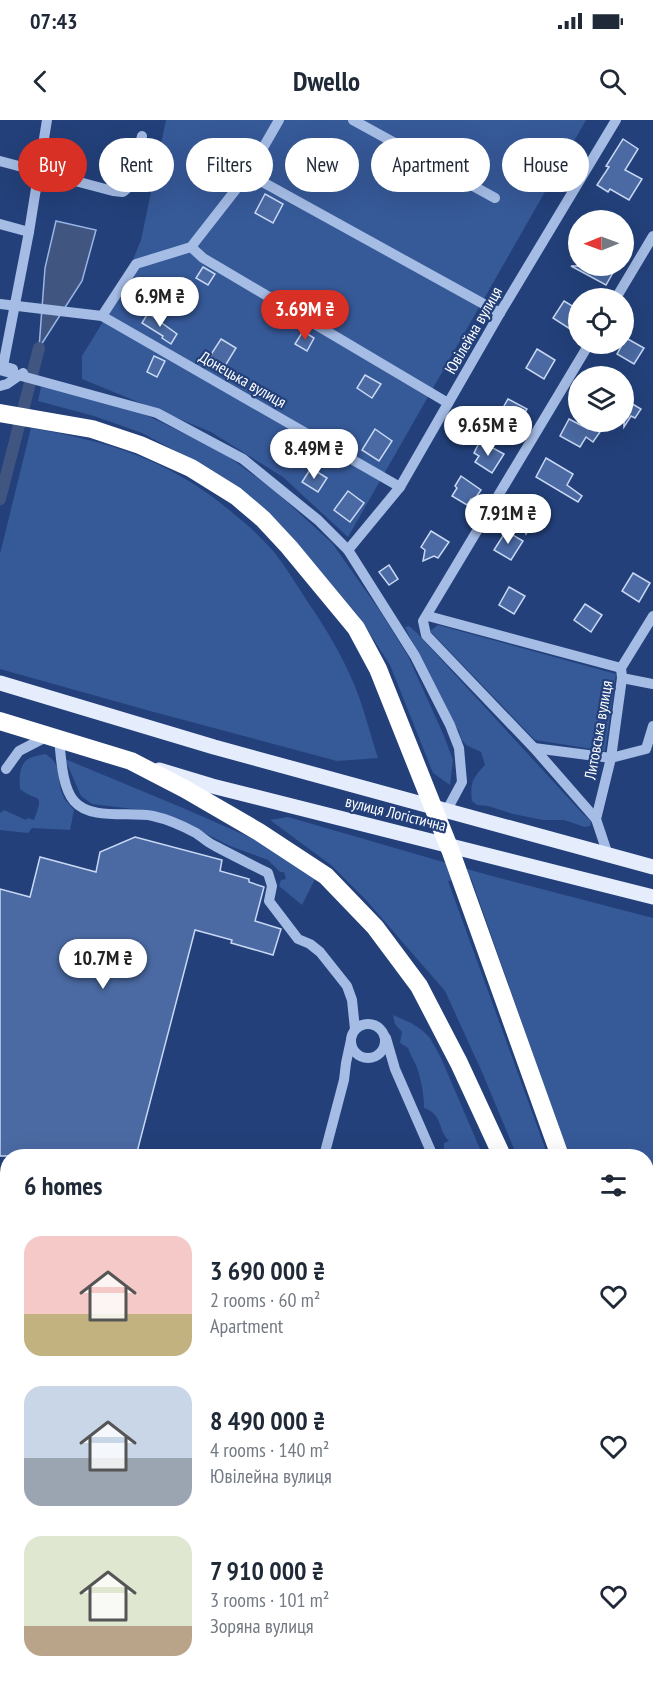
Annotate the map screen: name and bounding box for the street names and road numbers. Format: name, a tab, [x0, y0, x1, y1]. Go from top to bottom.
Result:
street label: Ювілейна вулиця	[440, 283, 506, 377]
street label: Донецька вулиця	[196, 346, 290, 412]
street label: Литовська вулиця	[579, 679, 617, 782]
street label: вулиця Логістична	[344, 791, 448, 835]

